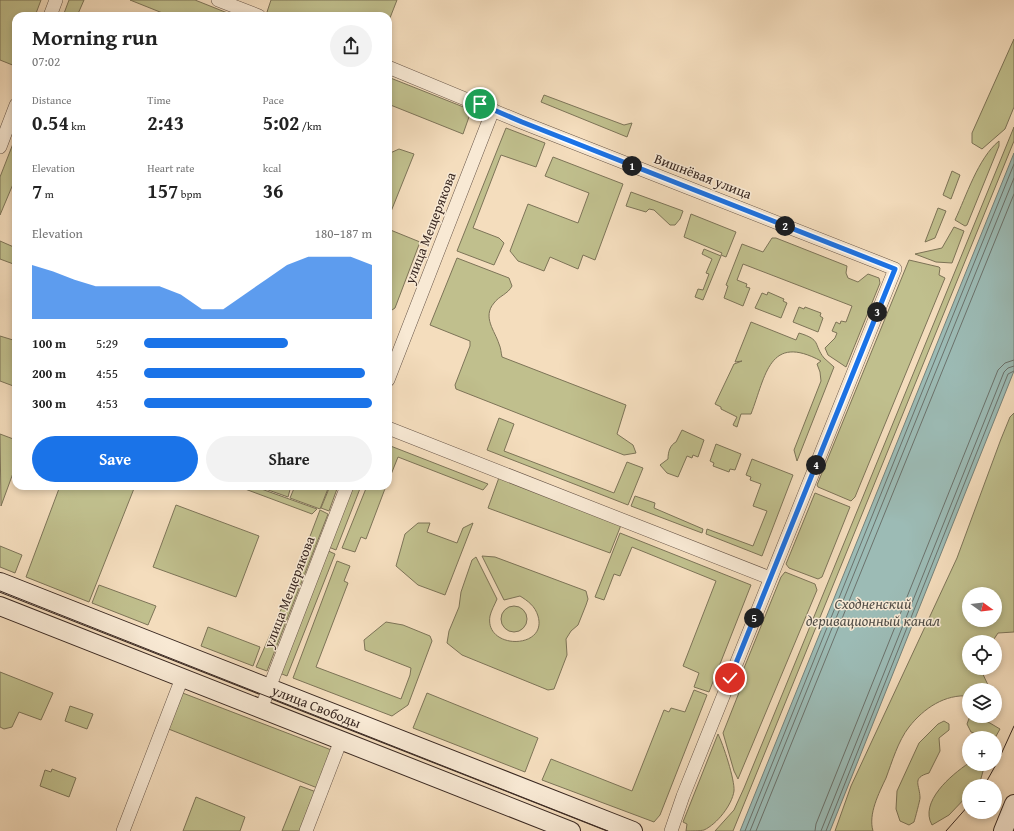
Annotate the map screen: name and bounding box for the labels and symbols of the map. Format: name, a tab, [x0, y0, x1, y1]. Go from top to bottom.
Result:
pin	[463, 87, 497, 121]
street label: Вишнёвая улица	[651, 148, 755, 204]
pin: 1	[622, 156, 642, 176]
street label: улица Мещерякова	[399, 169, 461, 288]
pin: 2	[775, 216, 795, 236]
pin: 3	[867, 302, 887, 322]
pin: 4	[806, 455, 826, 475]
street label: улица Мещерякова	[258, 533, 320, 652]
north arrow	[962, 587, 1002, 627]
water label: Сходненский деривационный канал	[806, 593, 940, 631]
pin: 5	[744, 608, 764, 628]
pin	[713, 661, 747, 695]
street label: улица Свободы	[268, 680, 364, 733]

